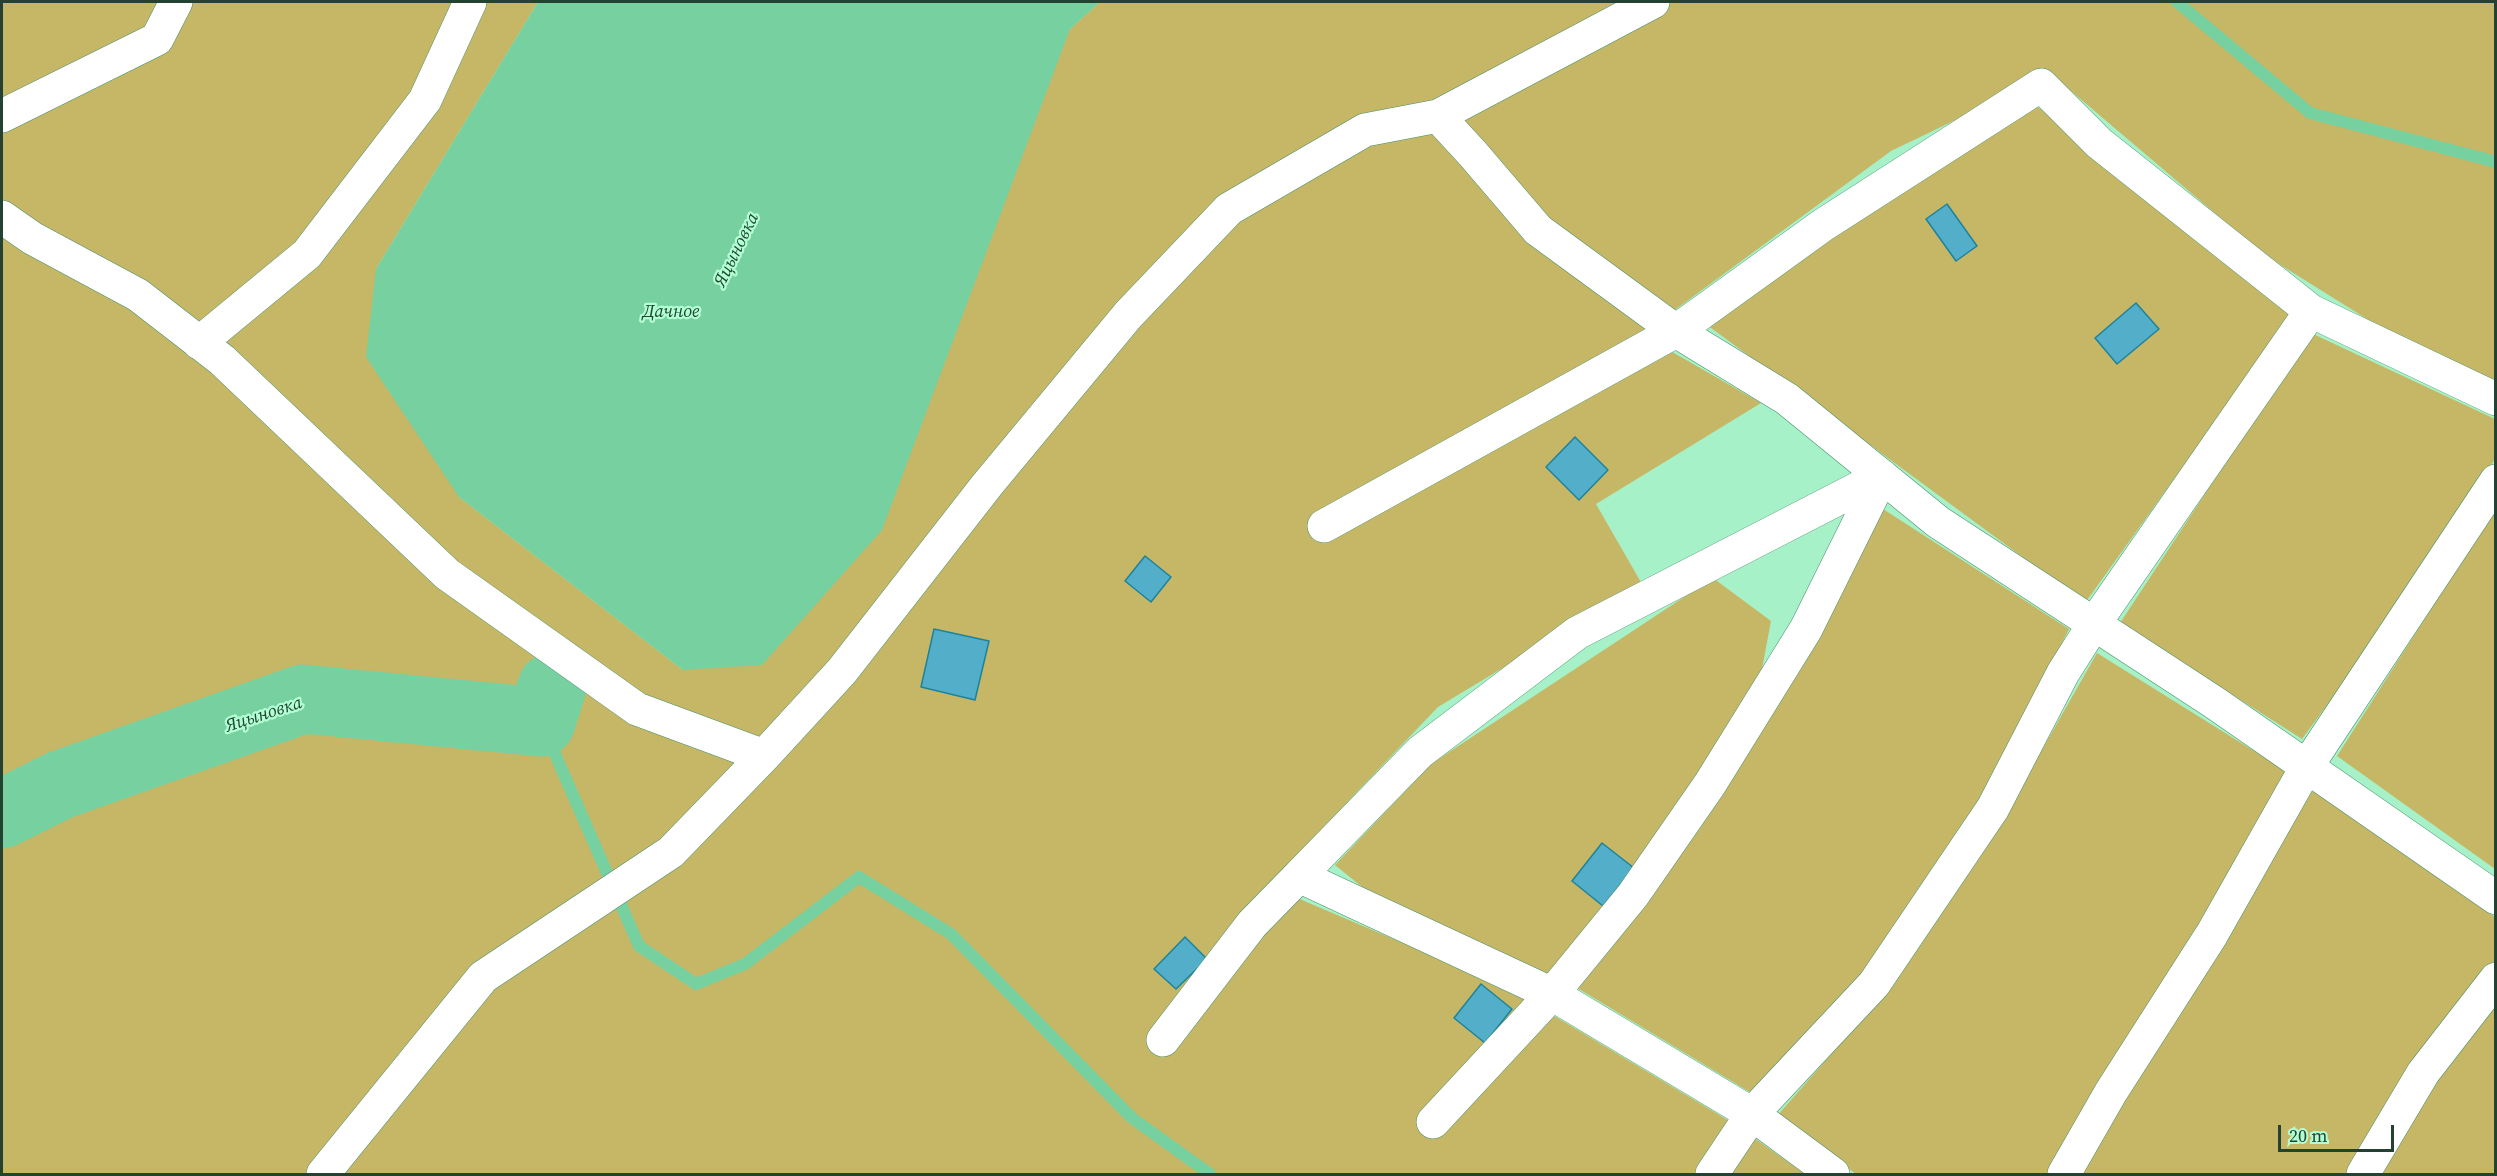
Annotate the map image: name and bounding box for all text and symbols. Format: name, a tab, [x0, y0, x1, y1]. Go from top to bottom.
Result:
water label: Яцыновка	[710, 210, 764, 290]
water label: Дачное	[643, 301, 699, 323]
water label: Яцыновка	[223, 692, 305, 738]
scale bar	[2281, 1113, 2396, 1151]
text: 20 m	[2289, 1123, 2327, 1148]

